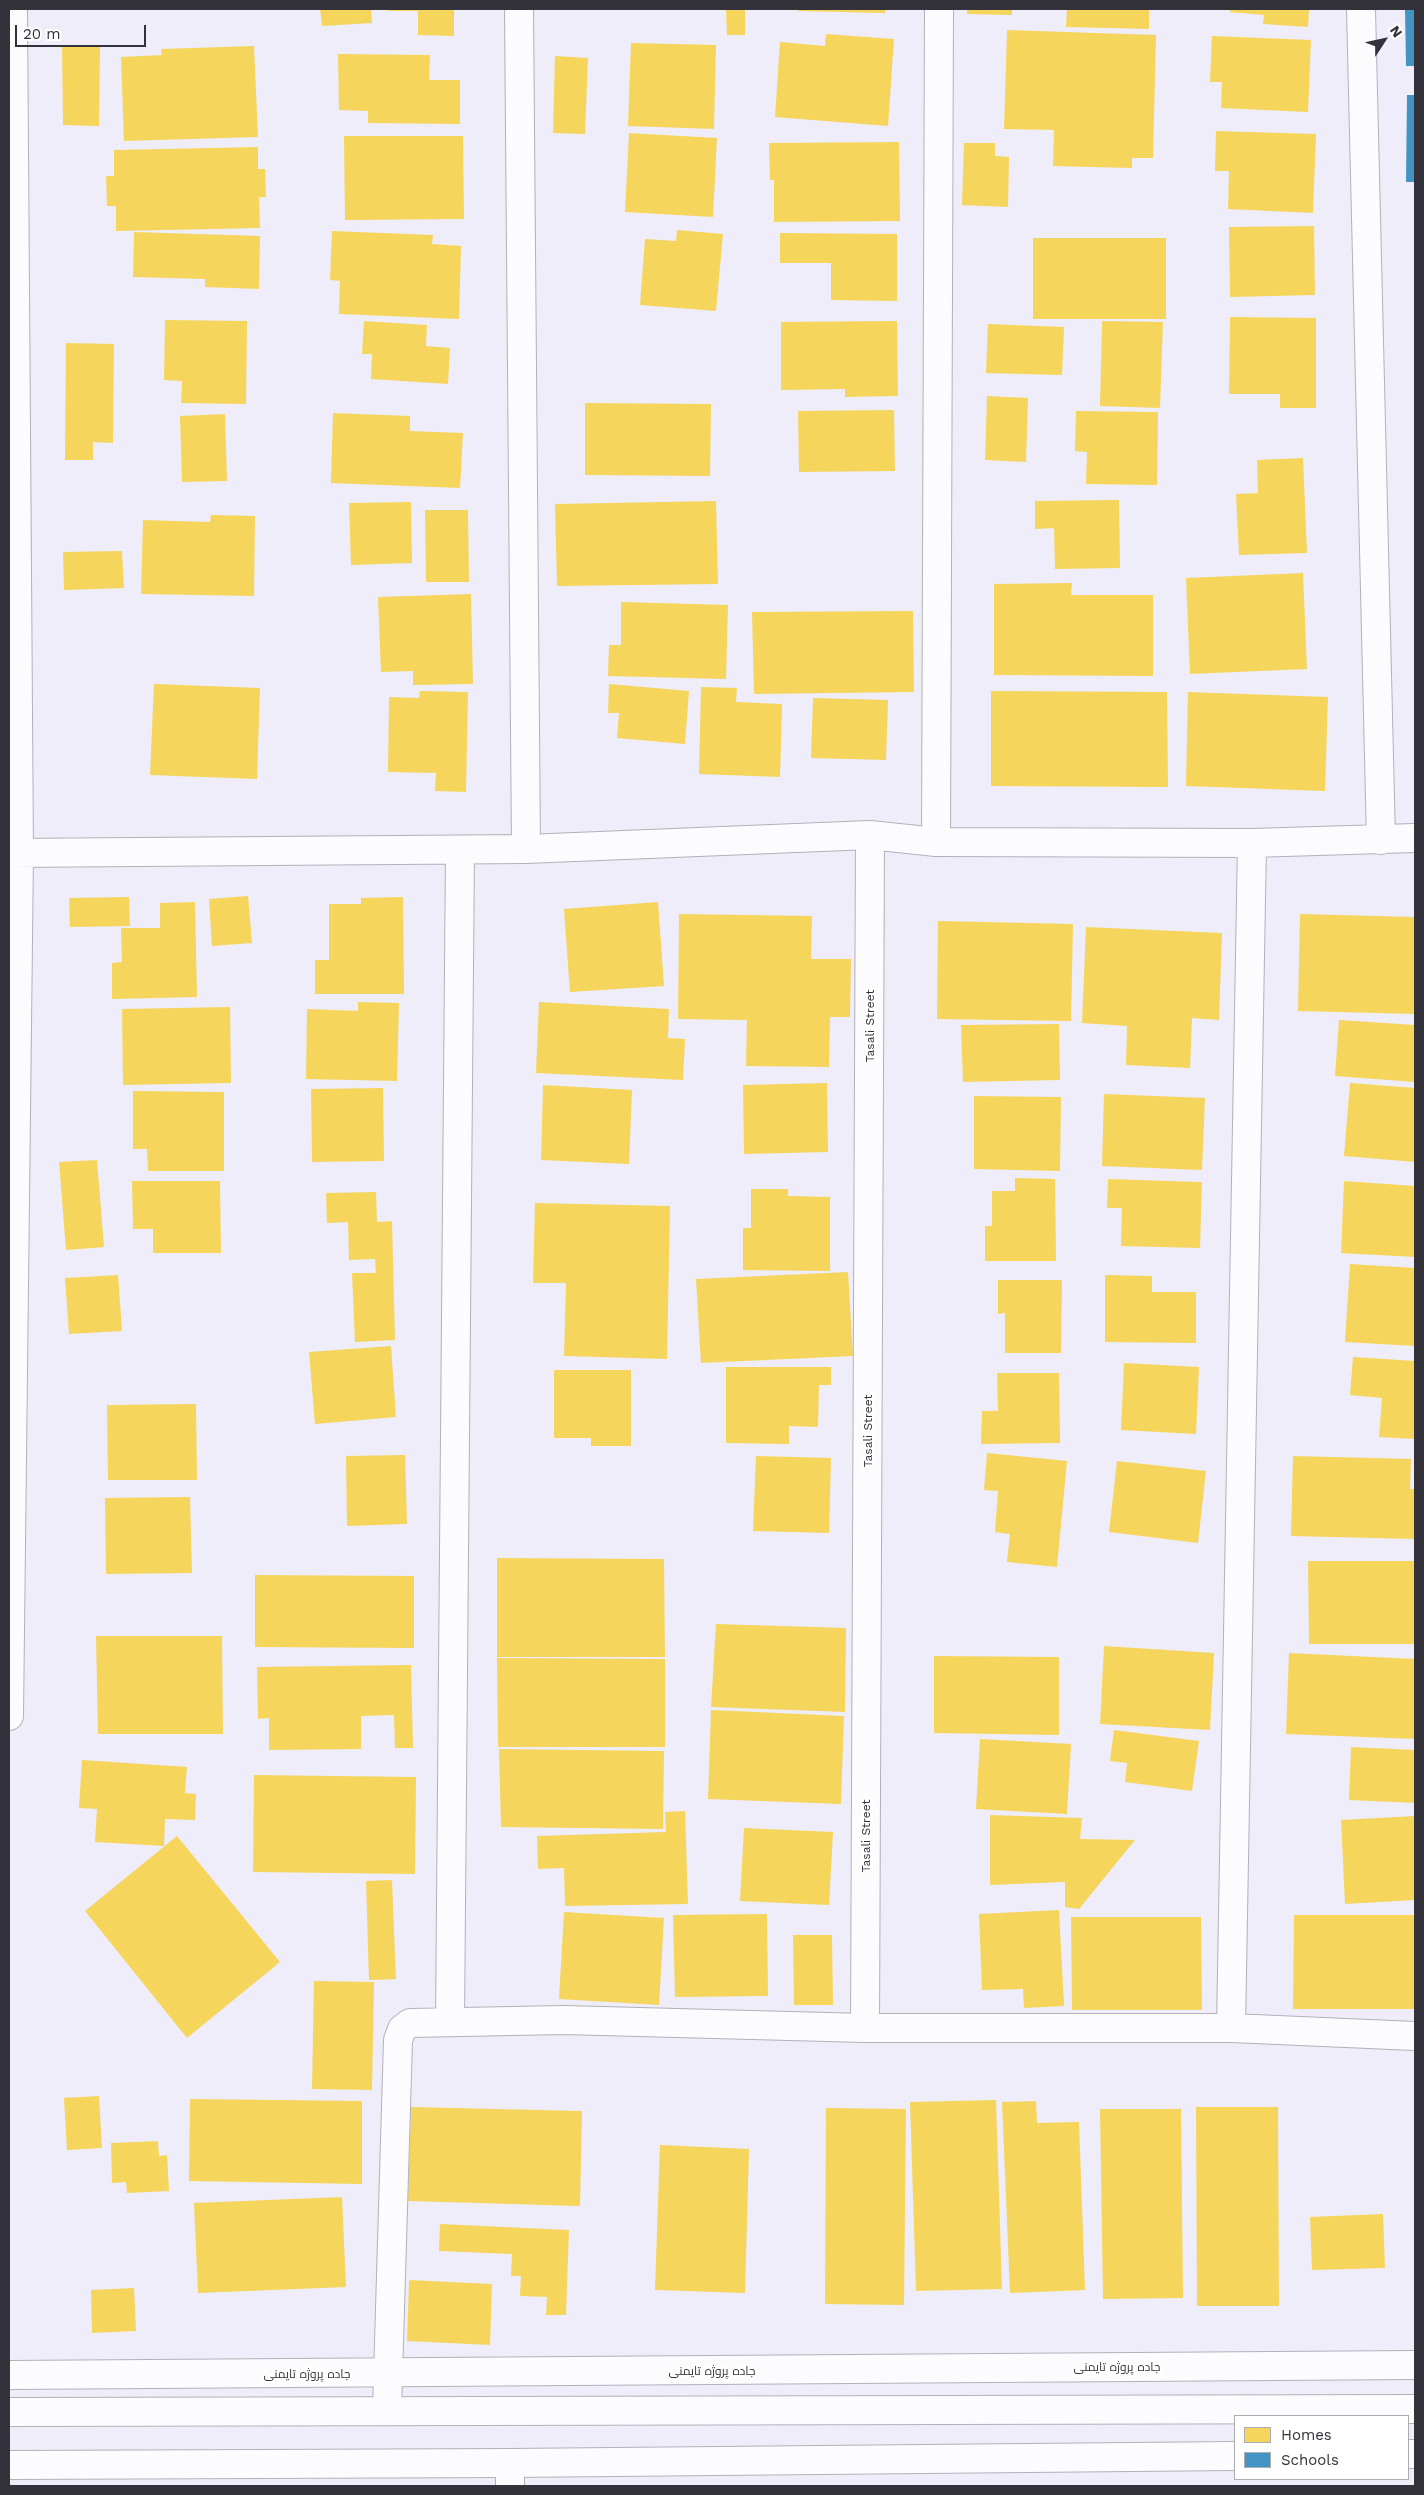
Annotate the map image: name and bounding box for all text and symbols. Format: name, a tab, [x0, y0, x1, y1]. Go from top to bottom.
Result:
scale bar	[18, 15, 149, 47]
north arrow	[1359, 15, 1409, 65]
text: N	[1387, 23, 1406, 40]
text: 20 m	[23, 25, 61, 43]
street label: Tasali Street	[863, 989, 877, 1063]
street label: Tasali Street	[861, 1394, 875, 1468]
street label: Tasali Street	[859, 1799, 873, 1873]
street label: جاده پروژه تایمنی	[1074, 2360, 1160, 2374]
street label: جاده پروژه تایمنی	[669, 2364, 755, 2378]
street label: جاده پروژه تایمنی	[264, 2367, 350, 2381]
legend	[1234, 2415, 1409, 2480]
text: Homes	[1281, 2426, 1332, 2444]
text: Schools	[1281, 2451, 1339, 2469]

